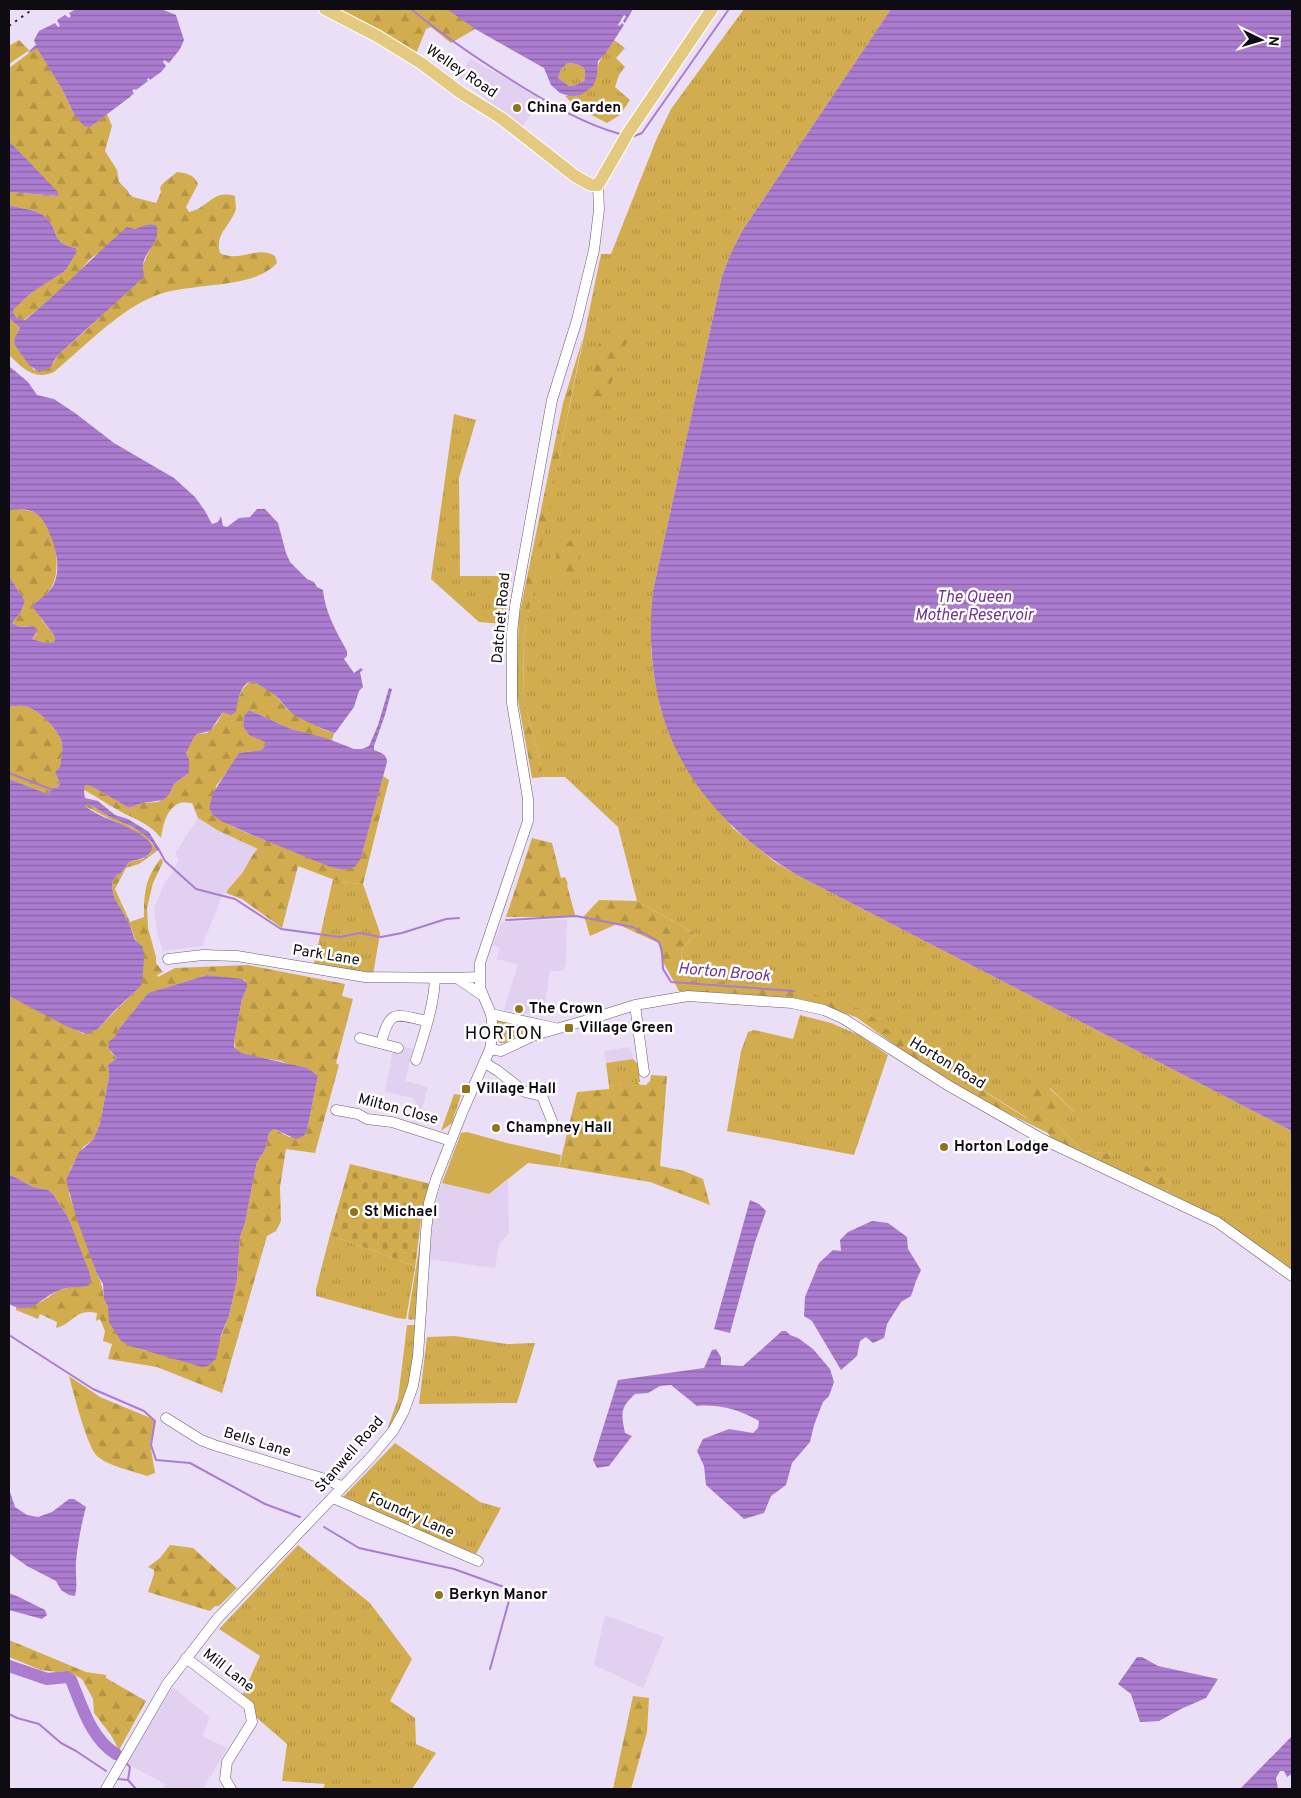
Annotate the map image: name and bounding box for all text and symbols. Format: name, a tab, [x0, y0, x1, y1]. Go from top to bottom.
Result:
north arrow	[1236, 15, 1286, 65]
text: N	[1264, 35, 1281, 47]
street label: Welley Road	[422, 41, 500, 103]
place label: China Garden	[527, 99, 621, 118]
marker: China Garden	[511, 102, 523, 114]
street label: Datchet Road	[489, 572, 515, 664]
water label: The Queen Mother Reservoir	[915, 588, 1035, 626]
street label: Park Lane	[291, 941, 361, 971]
water label: Horton Brook	[677, 959, 772, 987]
place label: The Crown	[529, 1000, 603, 1019]
marker: The Crown	[513, 1003, 525, 1015]
place label: Village Green	[579, 1019, 673, 1038]
marker: Village Green	[563, 1022, 575, 1034]
district label: HORTON	[465, 1023, 543, 1046]
street label: Horton Road	[906, 1034, 988, 1094]
place label: Village Hall	[476, 1080, 556, 1099]
marker: Village Hall	[460, 1083, 472, 1095]
street label: Milton Close	[356, 1090, 440, 1130]
place label: Champney Hall	[506, 1119, 612, 1138]
marker: Champney Hall	[490, 1122, 502, 1134]
place label: Horton Lodge	[954, 1138, 1049, 1157]
marker: Horton Lodge	[938, 1141, 950, 1153]
place label: St Michael	[364, 1203, 437, 1222]
marker: St Michael	[348, 1206, 360, 1218]
street label: Stanwell Road	[312, 1413, 388, 1497]
street label: Bells Lane	[221, 1424, 293, 1462]
street label: Foundry Lane	[365, 1489, 457, 1543]
place label: Berkyn Manor	[449, 1586, 548, 1605]
marker: Berkyn Manor	[433, 1589, 445, 1601]
street label: Mill Lane	[198, 1645, 258, 1697]

